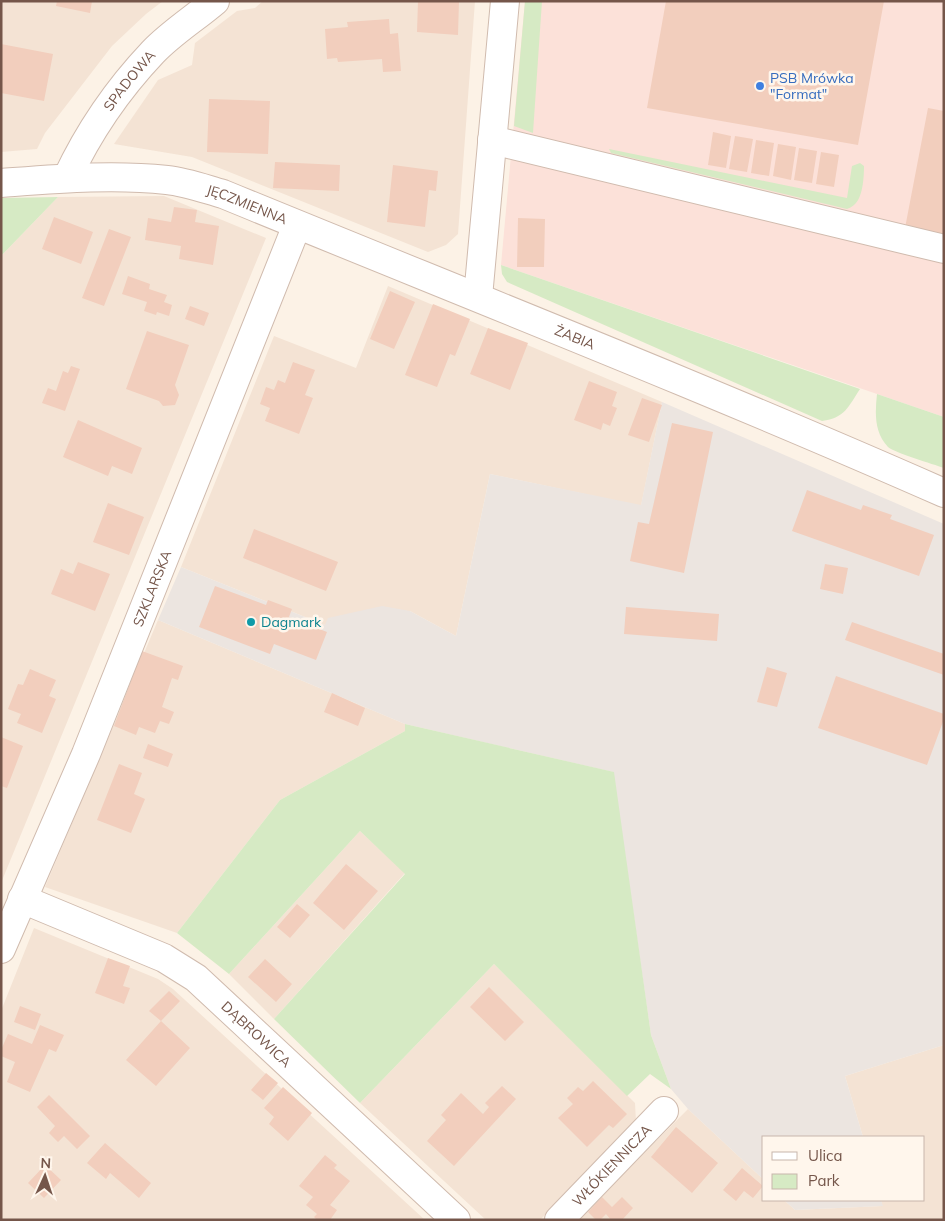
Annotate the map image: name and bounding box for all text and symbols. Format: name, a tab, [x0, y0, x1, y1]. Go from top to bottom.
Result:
street label: SPADOWA	[99, 46, 160, 115]
place label: PSB Mrówka "Format"	[770, 69, 854, 103]
marker: PSB Mrówka "Format"	[754, 80, 766, 92]
street label: JĘCZMIENNA	[204, 181, 291, 229]
street label: ŻABIA	[552, 321, 598, 354]
street label: SZKLARSKA	[129, 547, 176, 629]
place label: Dagmark	[261, 613, 322, 631]
marker: Dagmark	[245, 616, 257, 628]
street label: DĄBROWICA	[218, 997, 296, 1072]
street label: WŁÓKIENNICZA	[568, 1120, 656, 1210]
legend	[762, 1136, 925, 1201]
text: Ulica	[808, 1146, 842, 1165]
north arrow	[20, 1151, 70, 1201]
text: N	[40, 1154, 51, 1172]
text: Park	[808, 1171, 840, 1190]

